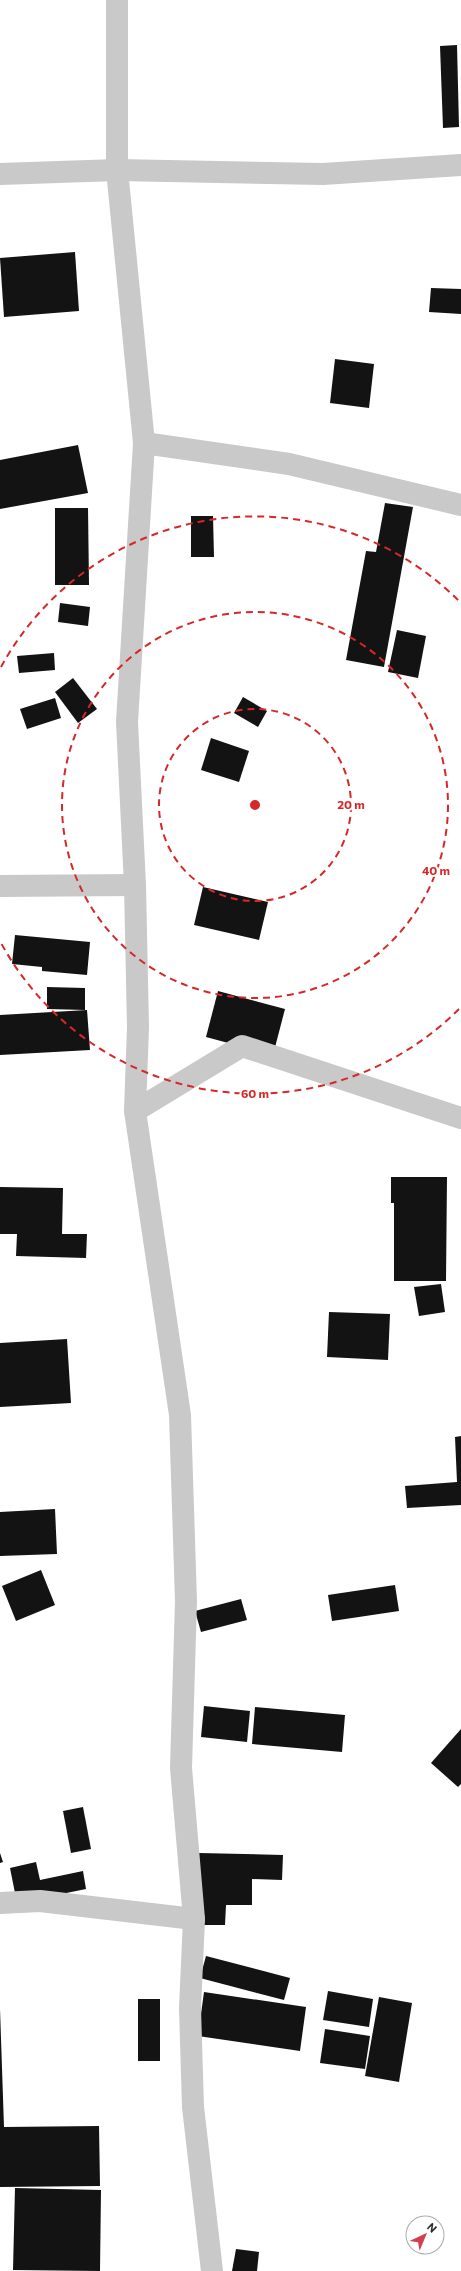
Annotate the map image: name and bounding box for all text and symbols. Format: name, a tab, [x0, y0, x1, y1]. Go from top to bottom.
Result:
text: 20 m	[337, 797, 365, 811]
centre of rings	[248, 798, 262, 812]
text: 40 m	[422, 863, 450, 877]
text: 60 m	[241, 1086, 269, 1100]
north arrow	[405, 2215, 445, 2255]
text: N	[425, 2220, 440, 2235]

